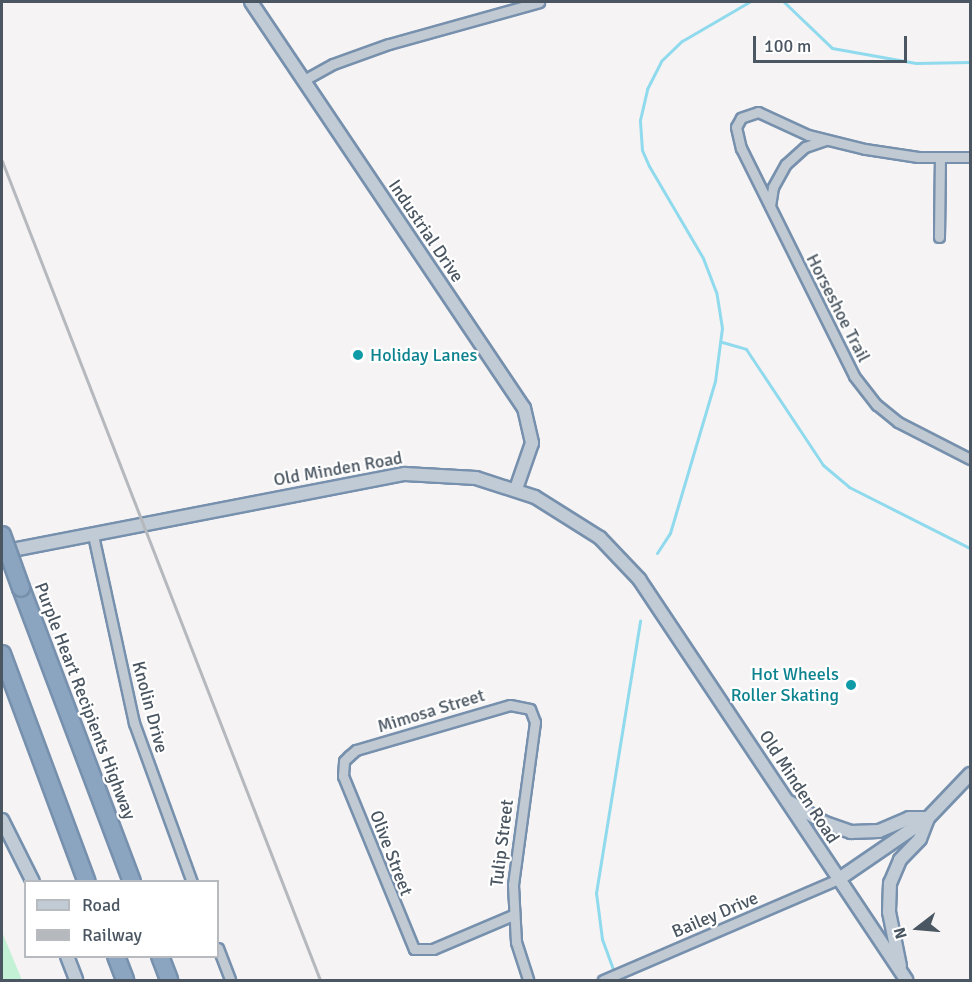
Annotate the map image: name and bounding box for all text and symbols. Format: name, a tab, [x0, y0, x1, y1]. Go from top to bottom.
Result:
scale bar	[756, 24, 910, 62]
text: 100 m	[764, 35, 811, 57]
street label: Industrial Drive	[384, 176, 468, 286]
street label: Horseshoe Trail	[801, 250, 875, 366]
place label: Holiday Lanes	[370, 344, 477, 366]
marker: Holiday Lanes	[351, 348, 365, 362]
street label: Old Minden Road	[272, 447, 404, 491]
street label: Purple Heart Recipients Highway	[30, 579, 140, 823]
street label: Knolin Drive	[127, 659, 173, 755]
place label: Hot Wheels Roller Skating	[731, 664, 839, 706]
marker: Hot Wheels Roller Skating	[844, 678, 858, 692]
street label: Mimosa Street	[375, 684, 487, 738]
street label: Old Minden Road	[754, 726, 844, 848]
street label: Tulip Street	[486, 798, 518, 888]
street label: Olive Street	[365, 807, 417, 899]
legend	[24, 880, 219, 958]
street label: Bailey Drive	[669, 887, 761, 943]
text: Road	[82, 894, 121, 916]
north arrow	[888, 898, 948, 958]
text: Railway	[82, 924, 142, 946]
text: N	[890, 925, 912, 941]

